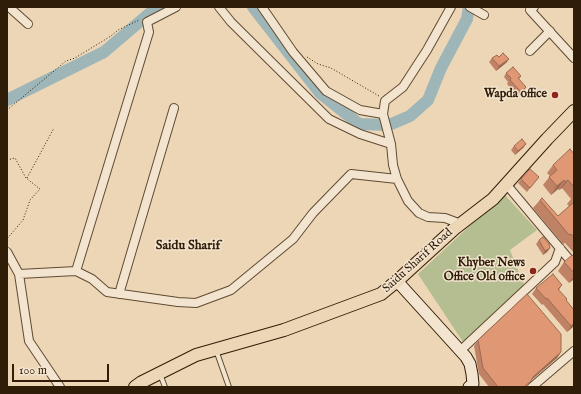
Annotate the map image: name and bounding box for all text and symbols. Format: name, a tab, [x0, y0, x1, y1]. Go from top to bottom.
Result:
place label: Wapda office	[484, 88, 547, 102]
marker: Wapda office	[550, 90, 560, 100]
street label: Saidu Sharif Road	[380, 226, 456, 296]
district label: Saidu Sharif	[156, 238, 220, 254]
place label: Khyber News Office Old office	[444, 257, 525, 285]
marker: Khyber News Office Old office	[528, 266, 538, 276]
scale bar	[14, 356, 111, 382]
text: 100 m	[19, 363, 47, 378]

